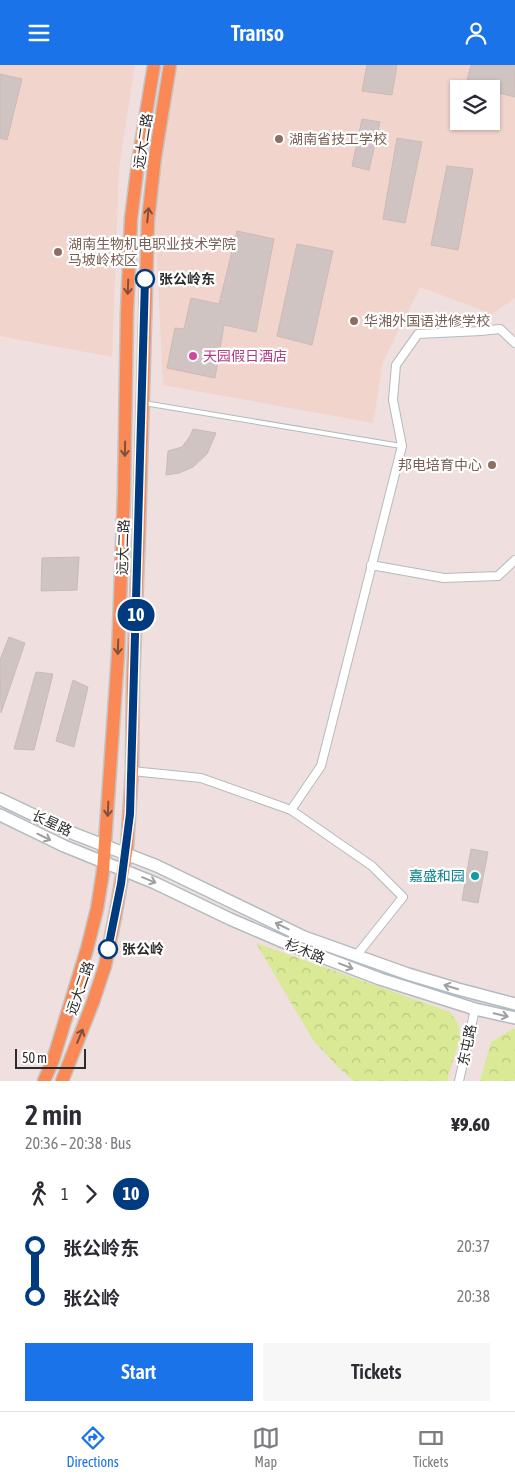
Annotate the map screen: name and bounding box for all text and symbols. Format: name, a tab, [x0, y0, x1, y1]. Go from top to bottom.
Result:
icon: menu	[25, 19, 53, 47]
icon: person	[462, 19, 490, 47]
text: Transo	[231, 20, 284, 46]
map controls	[450, 80, 500, 130]
button: layers	[450, 80, 500, 130]
street label: 远大二路	[131, 112, 155, 170]
place label: 湖南省技工学校	[289, 131, 387, 147]
marker: 湖南省技工学校	[273, 133, 285, 145]
one-way arrow	[144, 207, 153, 223]
place label: 湖南生物机电职业技术学院 马坡岭校区	[68, 236, 236, 268]
marker: 湖南生物机电职业技术学院 马坡岭校区	[52, 246, 64, 258]
marker: 张公岭东	[135, 269, 155, 289]
place label: 张公岭东	[159, 271, 215, 287]
one-way arrow	[123, 278, 133, 295]
place label: 华湘外国语进修学校	[364, 313, 490, 329]
marker: 华湘外国语进修学校	[348, 315, 360, 327]
place label: 天园假日酒店	[203, 348, 287, 364]
marker: 天园假日酒店	[187, 350, 199, 362]
one-way arrow	[120, 441, 130, 457]
place label: 邦电培育中心	[398, 457, 482, 473]
marker: 邦电培育中心	[486, 459, 498, 471]
street label: 远大二路	[114, 519, 132, 575]
line badge: 10	[114, 599, 158, 631]
text: 10	[128, 604, 144, 625]
one-way arrow	[114, 639, 123, 655]
one-way arrow	[103, 801, 112, 817]
street label: 长星路	[30, 807, 74, 839]
one-way arrow	[36, 832, 51, 842]
place label: 嘉盛和园	[409, 868, 465, 884]
marker: 嘉盛和园	[469, 870, 481, 882]
one-way arrow	[141, 876, 156, 885]
one-way arrow	[275, 920, 290, 930]
street label: 杉木路	[283, 936, 327, 966]
marker: 张公岭	[98, 939, 118, 959]
place label: 张公岭	[122, 941, 164, 957]
street label: 远大二路	[63, 959, 97, 1017]
one-way arrow	[337, 962, 353, 971]
one-way arrow	[443, 982, 459, 992]
one-way arrow	[492, 1010, 508, 1020]
street label: 东屯路	[455, 1023, 479, 1067]
one-way arrow	[76, 1028, 85, 1044]
scale bar	[15, 1046, 86, 1069]
text: 50 m	[22, 1050, 47, 1066]
text: 2 min	[25, 1099, 82, 1131]
text: ¥9.60	[451, 1113, 490, 1135]
text: 20:36 – 20:38 · Bus	[25, 1134, 131, 1152]
icon: walk	[25, 1180, 53, 1208]
icon: forward	[77, 1180, 105, 1208]
text: 10	[123, 1183, 139, 1204]
text: 1	[61, 1185, 69, 1203]
text: 张公岭东	[63, 1237, 139, 1259]
text: 20:37	[457, 1237, 490, 1255]
text: 张公岭	[63, 1287, 120, 1309]
text: 20:38	[457, 1287, 490, 1305]
button: Start	[25, 1343, 253, 1401]
button: Tickets	[263, 1343, 490, 1401]
tab: Directions	[67, 1424, 119, 1470]
tab: Map	[252, 1424, 280, 1470]
tab: Tickets	[413, 1424, 448, 1470]

